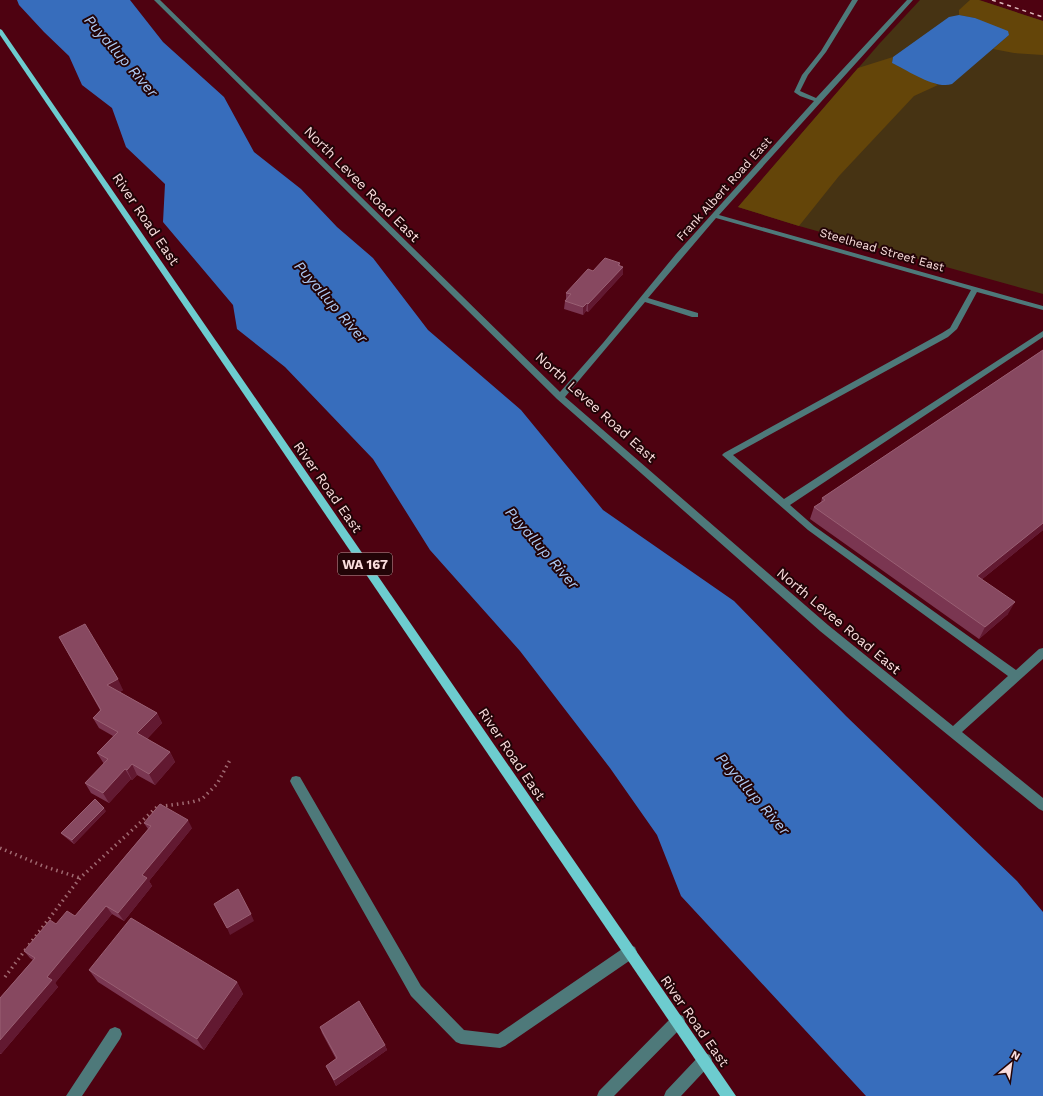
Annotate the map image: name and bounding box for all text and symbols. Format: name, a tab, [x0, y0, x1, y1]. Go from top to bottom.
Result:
water label: Puyallup River	[80, 11, 162, 102]
street label: North Levee Road East	[301, 123, 423, 245]
street label: Frank Albert Road East	[674, 134, 774, 244]
street label: River Road East	[109, 170, 183, 268]
street label: Steelhead Street East	[818, 225, 946, 275]
water label: Puyallup River	[290, 257, 372, 348]
street label: North Levee Road East	[533, 349, 660, 465]
street label: River Road East	[291, 438, 365, 536]
water label: Puyallup River	[501, 503, 583, 594]
road number: WA 167	[338, 553, 392, 575]
street label: North Levee Road East	[774, 565, 904, 677]
street label: River Road East	[475, 705, 549, 803]
water label: Puyallup River	[712, 749, 794, 840]
street label: River Road East	[658, 972, 732, 1070]
north arrow	[991, 1044, 1031, 1084]
text: N	[1009, 1048, 1022, 1063]

